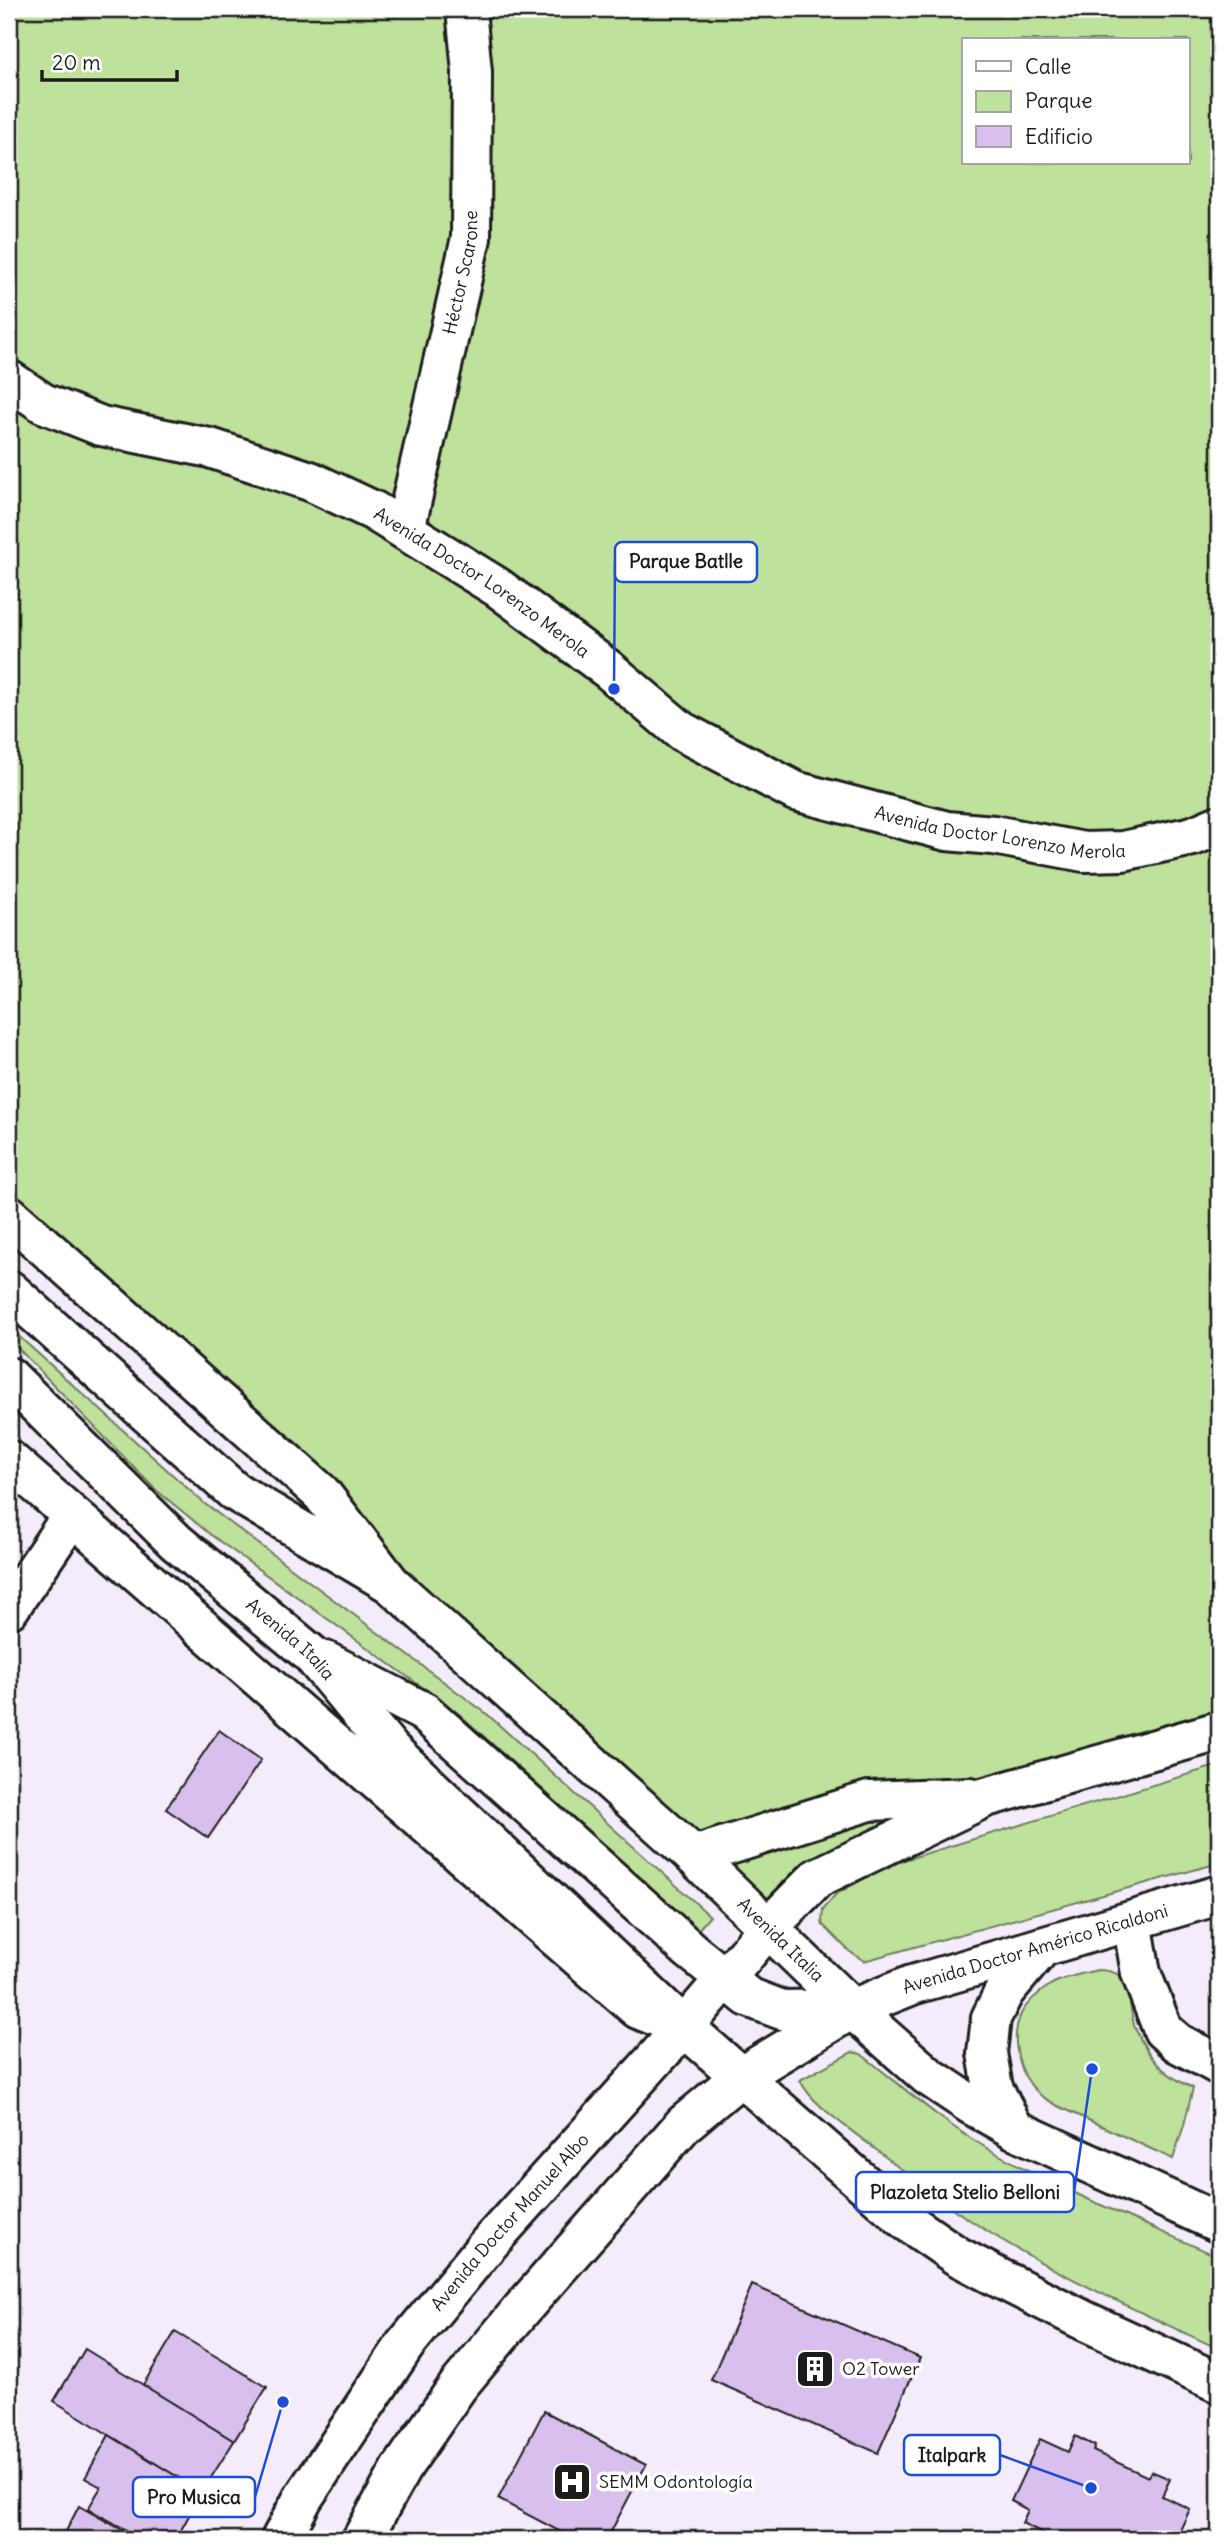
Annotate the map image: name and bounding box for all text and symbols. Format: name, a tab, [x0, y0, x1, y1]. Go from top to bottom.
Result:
scale bar	[42, 38, 177, 82]
legend	[962, 38, 1190, 164]
text: 20 m	[52, 49, 101, 76]
text: Calle	[1025, 53, 1071, 80]
text: Parque	[1025, 87, 1093, 114]
text: Edificio	[1025, 123, 1093, 150]
street label: Héctor Scarone	[438, 210, 482, 337]
street label: Avenida Doctor Lorenzo Merola	[370, 502, 594, 663]
callout: Parque Batlle	[615, 542, 757, 582]
text: Parque Batlle	[629, 549, 743, 573]
street label: Avenida Doctor Lorenzo Merola	[872, 800, 1126, 863]
street label: Avenida Italia	[242, 1593, 340, 1685]
street label: Avenida Italia	[733, 1892, 829, 1987]
street label: Avenida Doctor Américo Ricaldoni	[899, 1899, 1170, 1999]
street label: Avenida Doctor Manuel Albo	[426, 2128, 594, 2315]
callout: Plazoleta Stelio Belloni	[856, 2172, 1074, 2212]
text: Plazoleta Stelio Belloni	[870, 2180, 1060, 2204]
building icon: O2 Tower	[794, 2348, 836, 2390]
place label: O2 Tower	[842, 2357, 920, 2380]
callout: Italpark	[904, 2435, 1000, 2475]
text: Italpark	[918, 2443, 987, 2467]
hospital icon: SEMM Odontología	[551, 2461, 593, 2503]
place label: SEMM Odontología	[599, 2470, 753, 2493]
callout: Pro Musica	[133, 2477, 255, 2517]
text: Pro Musica	[147, 2485, 241, 2509]

